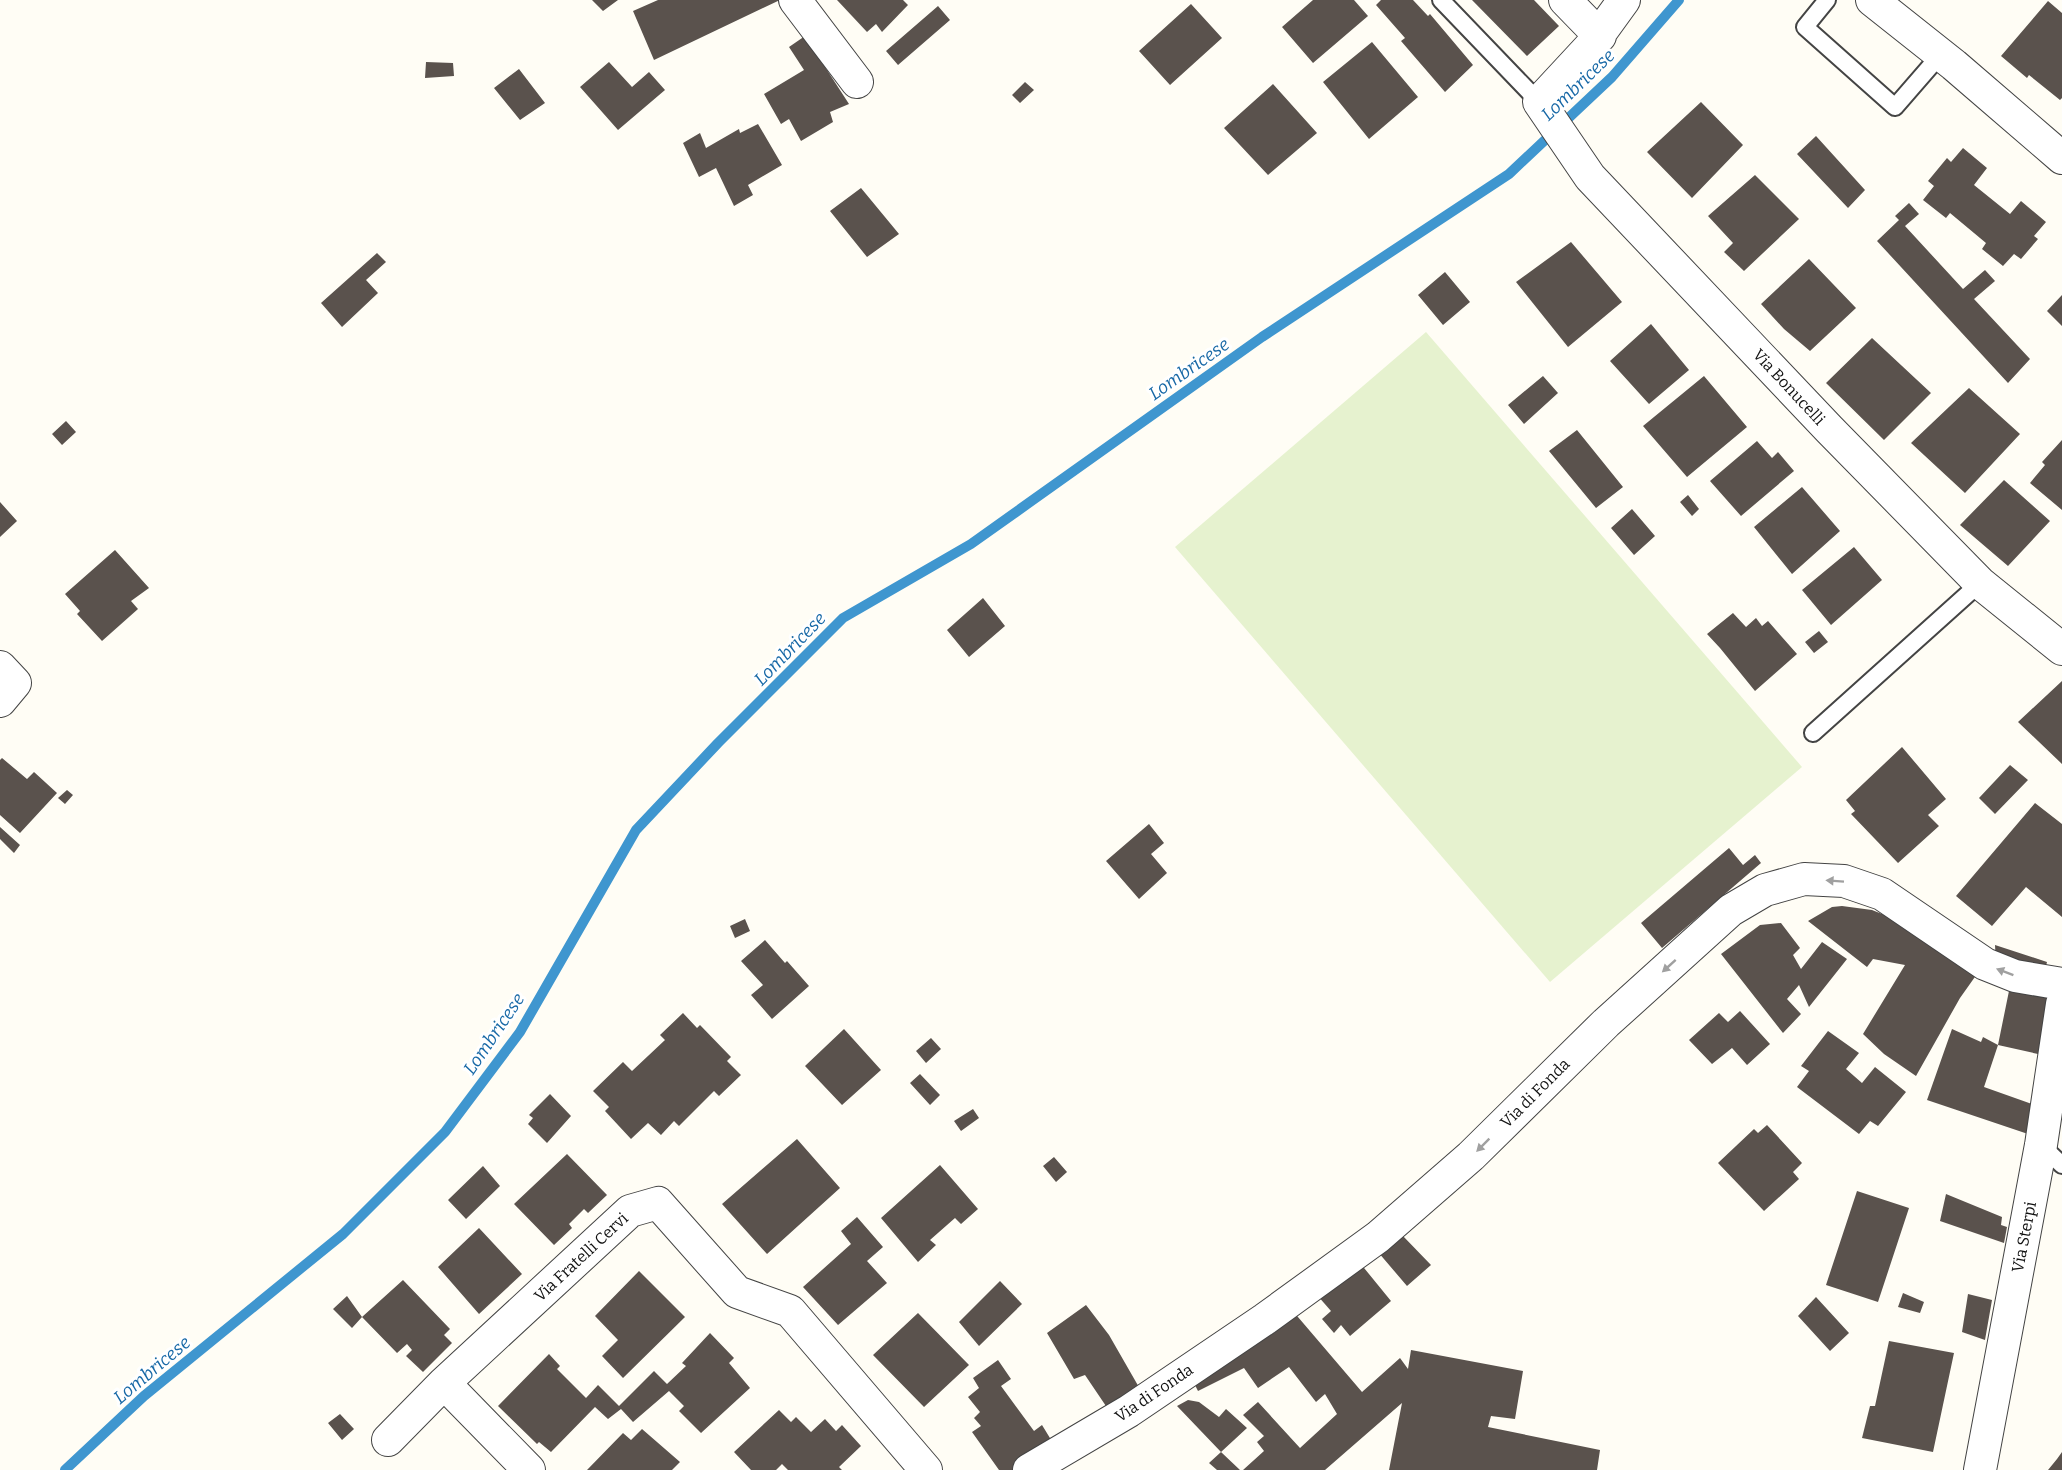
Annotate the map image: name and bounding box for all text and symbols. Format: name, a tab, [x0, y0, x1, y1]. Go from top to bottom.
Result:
water label: Lombricese	[1537, 45, 1619, 125]
water label: Lombricese	[1144, 333, 1234, 405]
street label: Via Bonucelli	[1749, 345, 1829, 429]
water label: Lombricese	[750, 608, 830, 690]
one-way arrow	[1826, 876, 1845, 886]
one-way arrow	[1662, 959, 1677, 972]
one-way arrow	[1996, 967, 2014, 976]
water label: Lombricese	[459, 989, 529, 1079]
street label: Via di Fonda	[1496, 1054, 1574, 1132]
one-way arrow	[1476, 1137, 1490, 1151]
street label: Via Sterpi	[2008, 1200, 2040, 1274]
street label: Via Fratelli Cervi	[530, 1209, 632, 1305]
water label: Lombricese	[109, 1332, 195, 1408]
street label: Via di Fonda	[1111, 1360, 1197, 1426]

